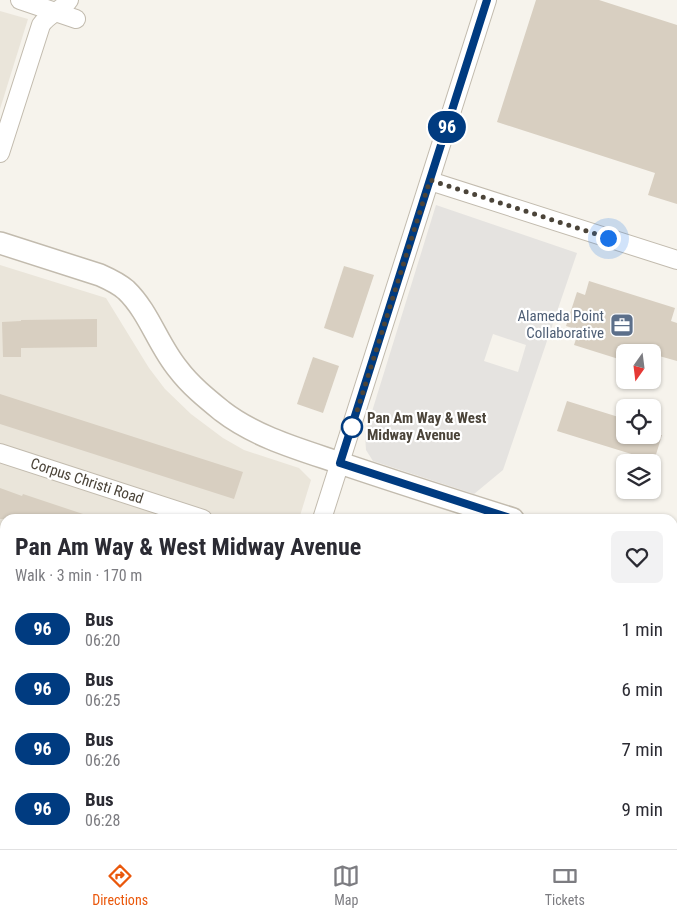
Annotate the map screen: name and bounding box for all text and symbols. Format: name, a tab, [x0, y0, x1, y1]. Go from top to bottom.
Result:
line badge: 96	[424, 111, 470, 143]
text: 96	[438, 116, 456, 137]
your location	[596, 226, 621, 251]
place label: Alameda Point Collaborative	[517, 307, 604, 342]
office icon: Alameda Point Collaborative	[609, 312, 635, 338]
north arrow	[616, 344, 661, 389]
map controls	[616, 344, 661, 499]
button: locate	[616, 399, 661, 444]
place label: Pan Am Way & West Midway Avenue	[367, 409, 487, 444]
marker: Pan Am Way & West Midway Avenue	[341, 416, 363, 438]
street label: Corpus Christi Road	[28, 454, 146, 508]
button: layers	[616, 454, 661, 499]
button: heart	[611, 531, 663, 583]
text: Pan Am Way & West Midway Avenue	[15, 533, 361, 561]
text: Walk · 3 min · 170 m	[15, 566, 142, 585]
text: Bus	[85, 608, 114, 631]
text: 96	[33, 618, 52, 639]
text: 1 min	[621, 618, 663, 641]
text: 06:20	[85, 631, 120, 650]
text: Bus	[85, 668, 114, 691]
text: 96	[33, 678, 52, 699]
text: 6 min	[621, 678, 663, 701]
text: 06:25	[85, 691, 120, 710]
text: Bus	[85, 728, 114, 751]
text: 96	[33, 738, 52, 759]
text: 7 min	[621, 738, 663, 761]
text: 06:26	[85, 751, 120, 770]
text: Bus	[85, 788, 114, 811]
text: 96	[33, 798, 52, 819]
text: 9 min	[621, 798, 663, 821]
text: 06:28	[85, 811, 120, 830]
tab: Directions	[92, 862, 148, 908]
tab: Map	[332, 862, 360, 908]
tab: Tickets	[545, 862, 585, 908]

